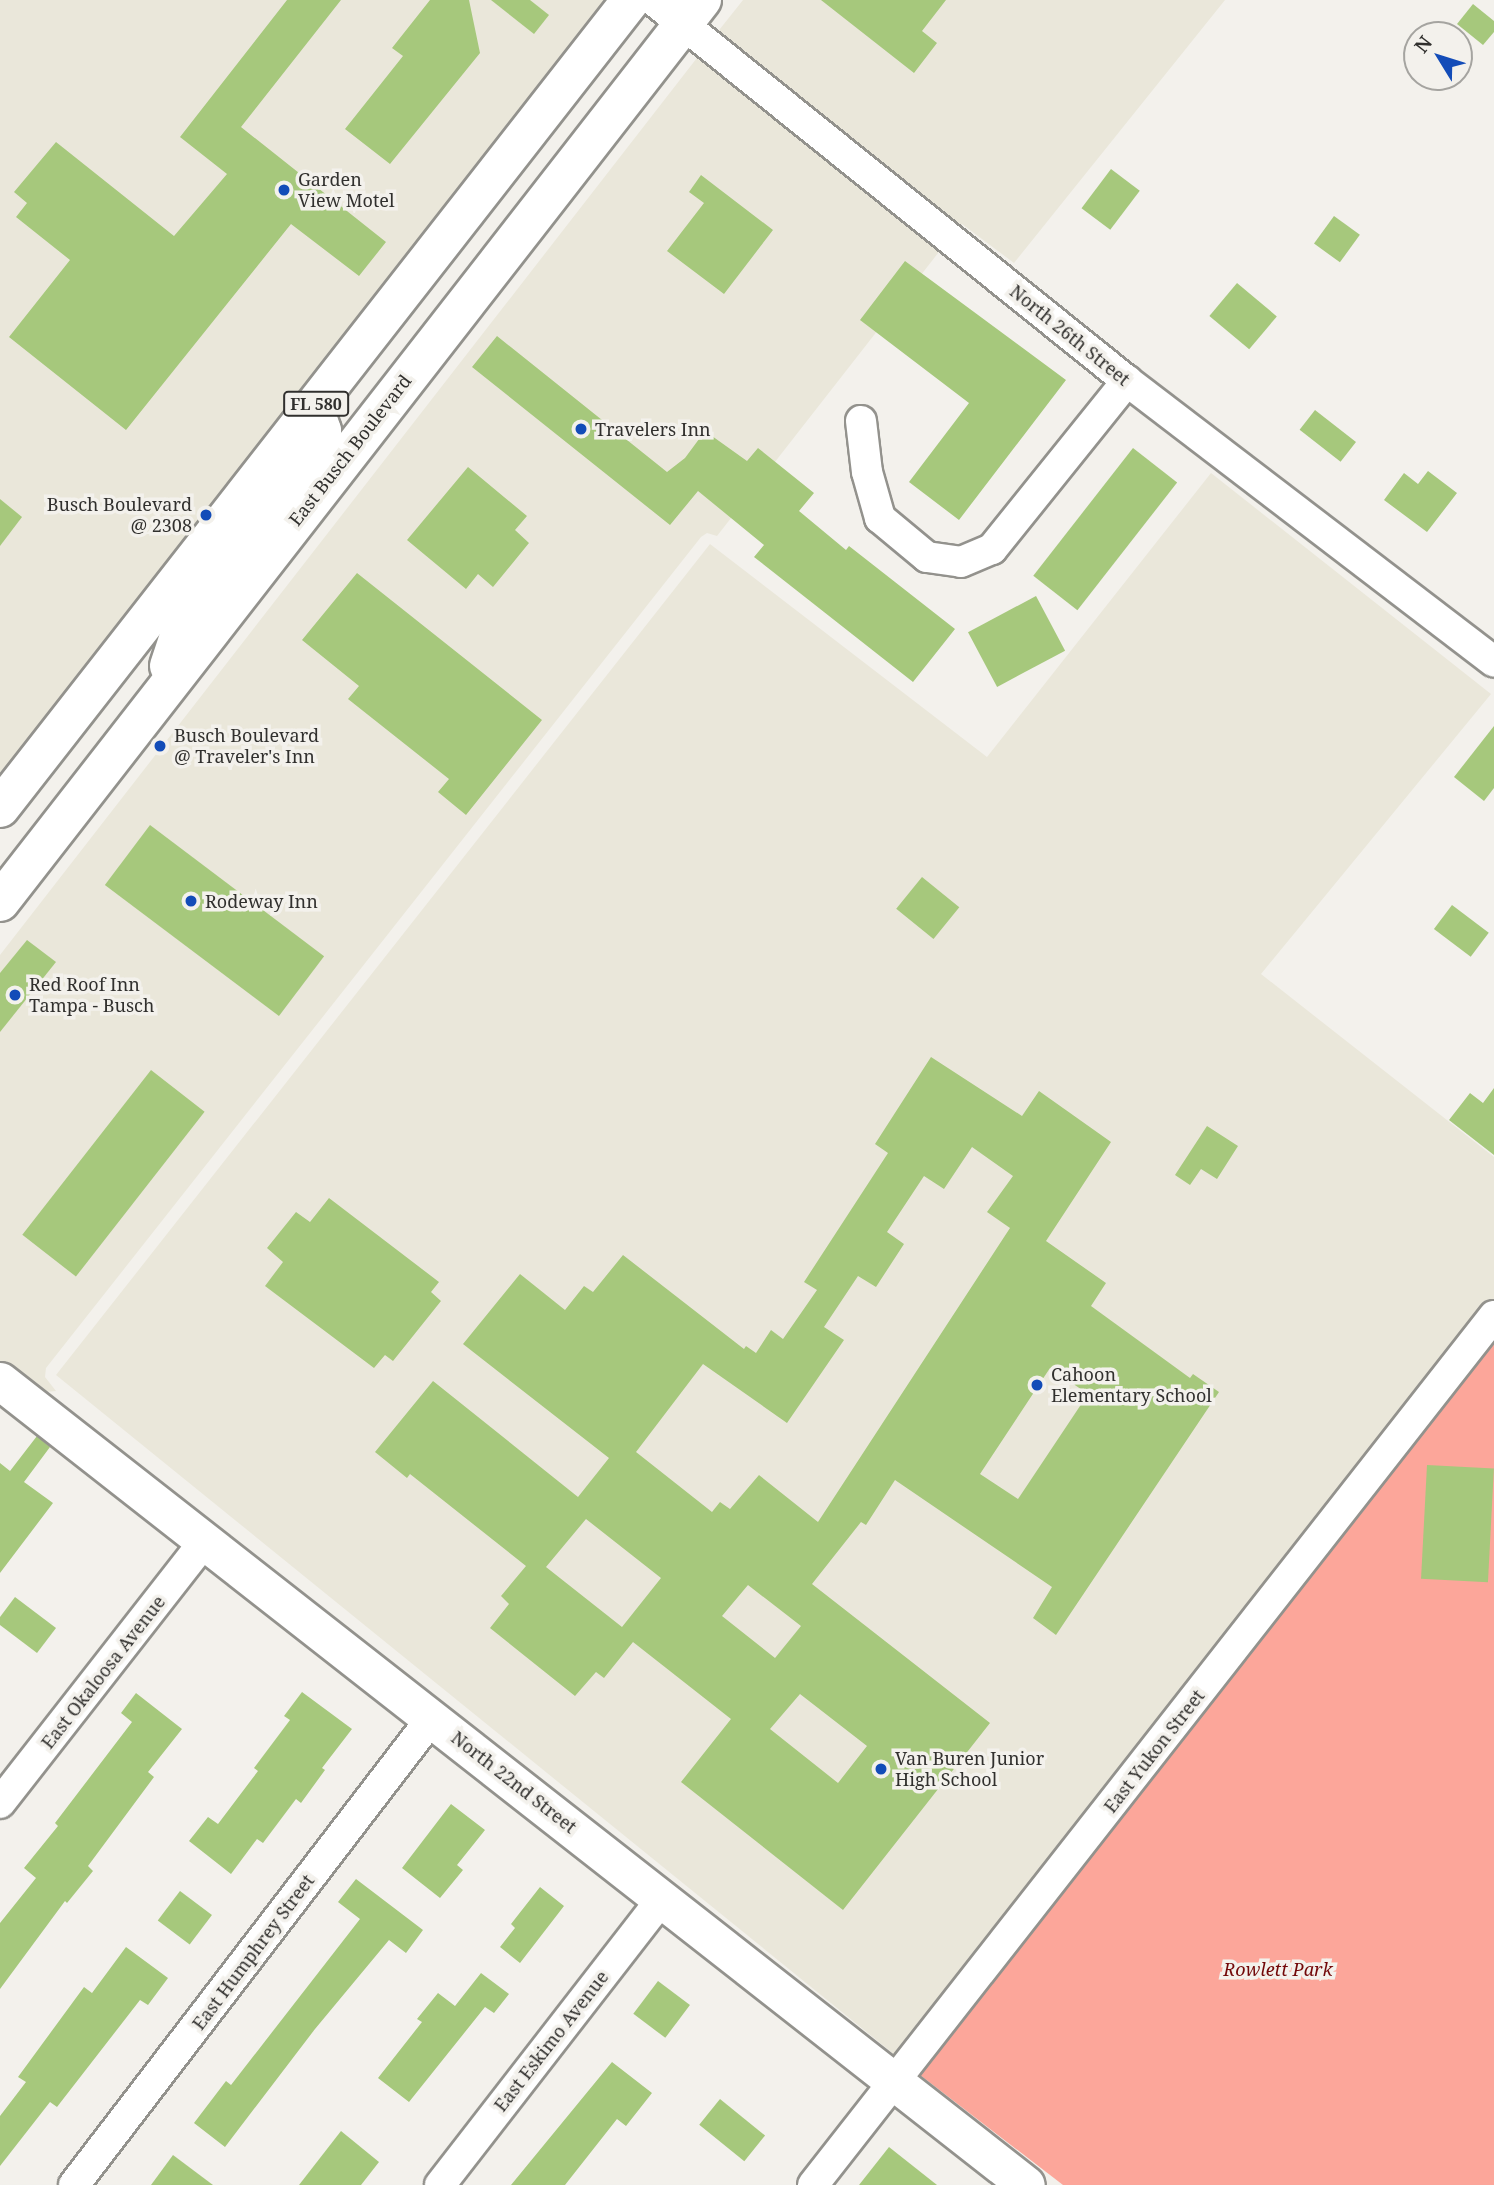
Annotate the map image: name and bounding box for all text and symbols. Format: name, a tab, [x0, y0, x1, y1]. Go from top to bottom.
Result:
north arrow	[1403, 21, 1473, 91]
text: N	[1408, 30, 1438, 58]
place label: Garden View Motel	[298, 169, 395, 212]
marker: Garden View Motel	[276, 182, 292, 198]
street label: North 26th Street	[1006, 280, 1134, 390]
street label: East Busch Boulevard	[284, 370, 416, 530]
road number: FL 580	[283, 392, 349, 416]
place label: Travelers Inn	[595, 418, 711, 440]
marker: Travelers Inn	[573, 421, 589, 437]
place label: Busch Boulevard @ 2308	[47, 494, 192, 536]
marker: Busch Boulevard @ 2308	[198, 507, 214, 523]
place label: Busch Boulevard @ Traveler's Inn	[174, 725, 319, 768]
marker: Busch Boulevard @ Traveler's Inn	[152, 738, 168, 754]
place label: Rodeway Inn	[205, 890, 318, 912]
marker: Rodeway Inn	[183, 893, 199, 909]
place label: Red Roof Inn Tampa - Busch	[29, 974, 154, 1016]
marker: Red Roof Inn Tampa - Busch	[7, 987, 23, 1003]
place label: Cahoon Elementary School	[1051, 1364, 1212, 1406]
marker: Cahoon Elementary School	[1029, 1377, 1045, 1393]
street label: East Okaloosa Avenue	[37, 1591, 169, 1753]
street label: East Yukon Street	[1099, 1685, 1209, 1817]
street label: North 22nd Street	[447, 1726, 581, 1838]
place label: Van Buren Junior High School	[895, 1748, 1044, 1790]
marker: Van Buren Junior High School	[873, 1761, 889, 1777]
street label: East Humphrey Street	[188, 1870, 318, 2034]
park label: Rowlett Park	[1223, 1958, 1333, 1980]
street label: East Eskimo Avenue	[489, 1966, 613, 2116]

